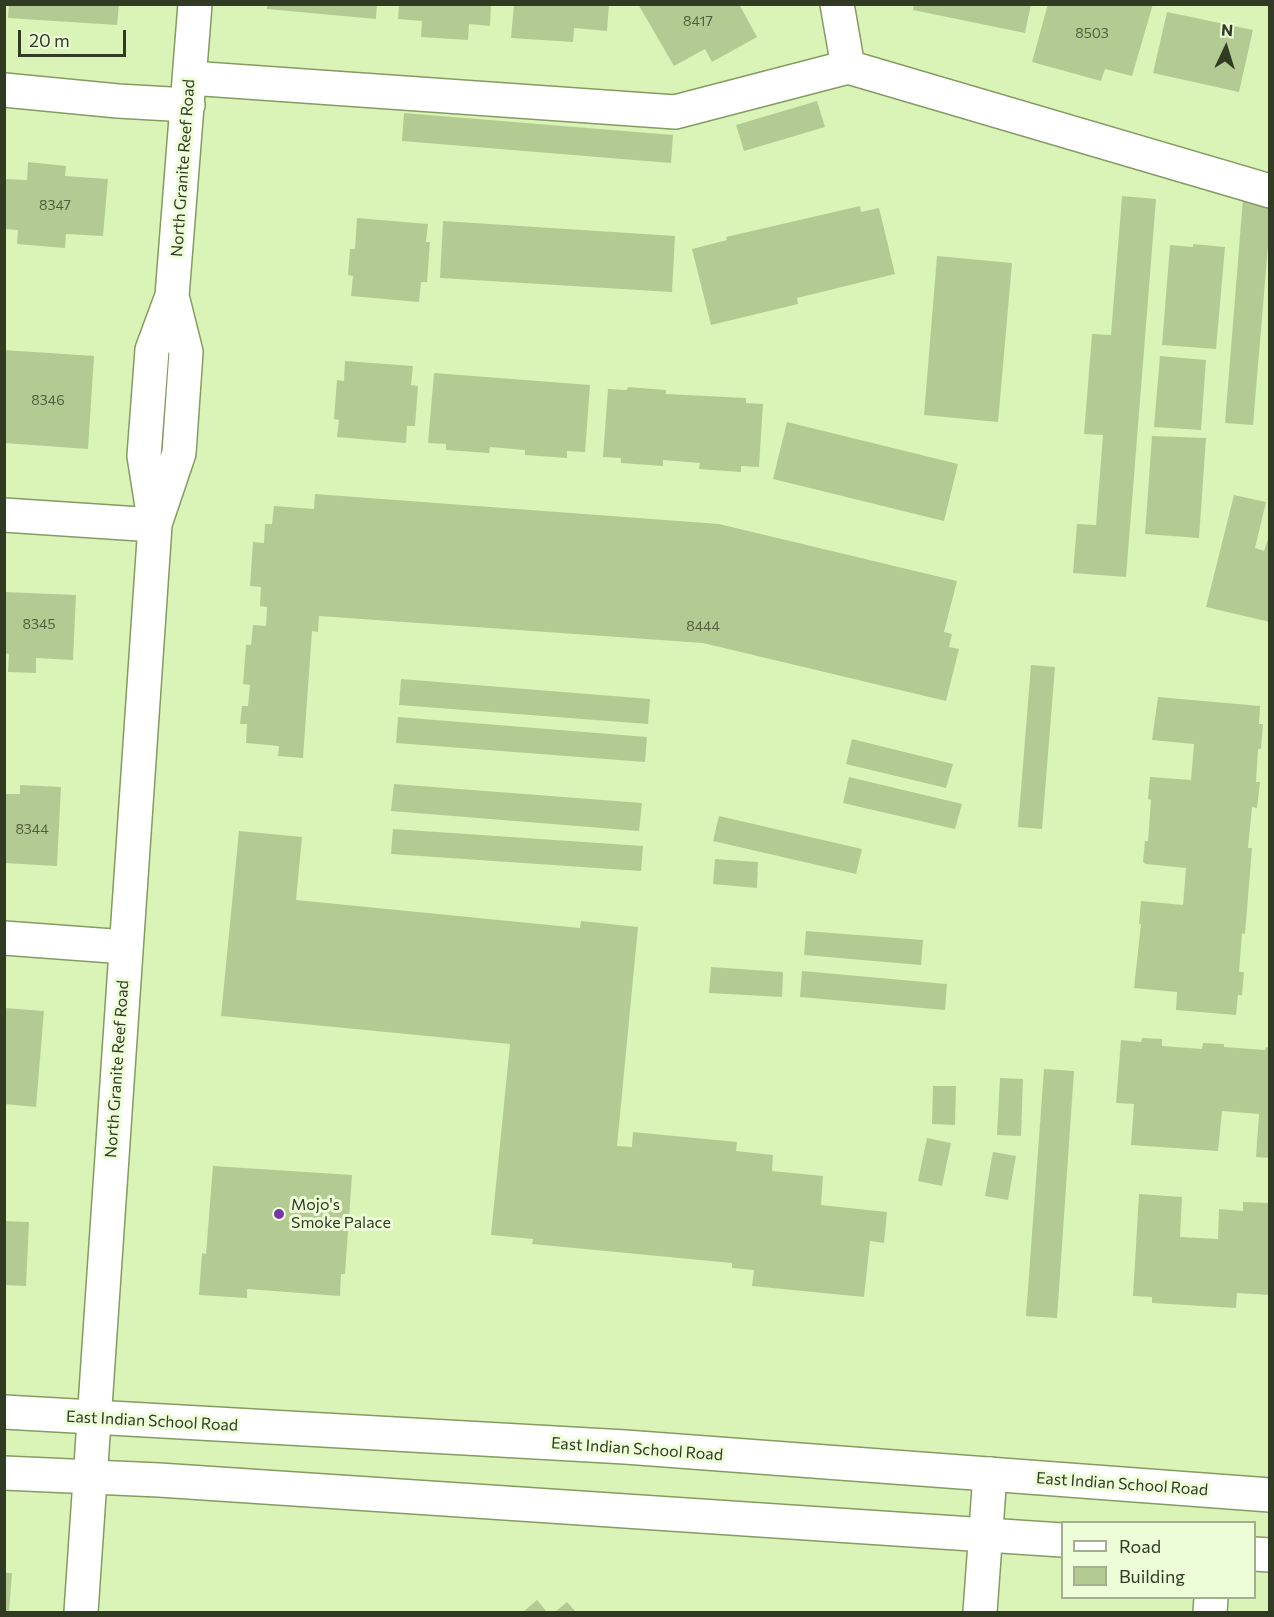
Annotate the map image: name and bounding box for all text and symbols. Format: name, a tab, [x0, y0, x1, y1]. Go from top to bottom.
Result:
house number: 8417	[683, 13, 713, 29]
scale bar	[21, 18, 129, 56]
north arrow	[1196, 18, 1256, 78]
text: N	[1221, 20, 1234, 39]
house number: 8503	[1075, 25, 1109, 41]
text: 20 m	[29, 29, 70, 51]
street label: North Granite Reef Road	[167, 79, 199, 257]
house number: 8347	[39, 197, 71, 213]
house number: 8346	[31, 392, 65, 408]
house number: 8345	[23, 616, 55, 632]
house number: 8444	[686, 618, 720, 634]
house number: 8344	[15, 821, 49, 837]
street label: North Granite Reef Road	[101, 980, 133, 1158]
place label: Mojo's Smoke Palace	[291, 1195, 391, 1233]
marker: Mojo's Smoke Palace	[272, 1207, 286, 1221]
street label: East Indian School Road	[65, 1407, 239, 1435]
street label: East Indian School Road	[550, 1433, 724, 1465]
street label: East Indian School Road	[1035, 1468, 1209, 1500]
legend	[1061, 1521, 1256, 1599]
text: Road	[1119, 1535, 1161, 1557]
text: Building	[1119, 1565, 1185, 1587]

